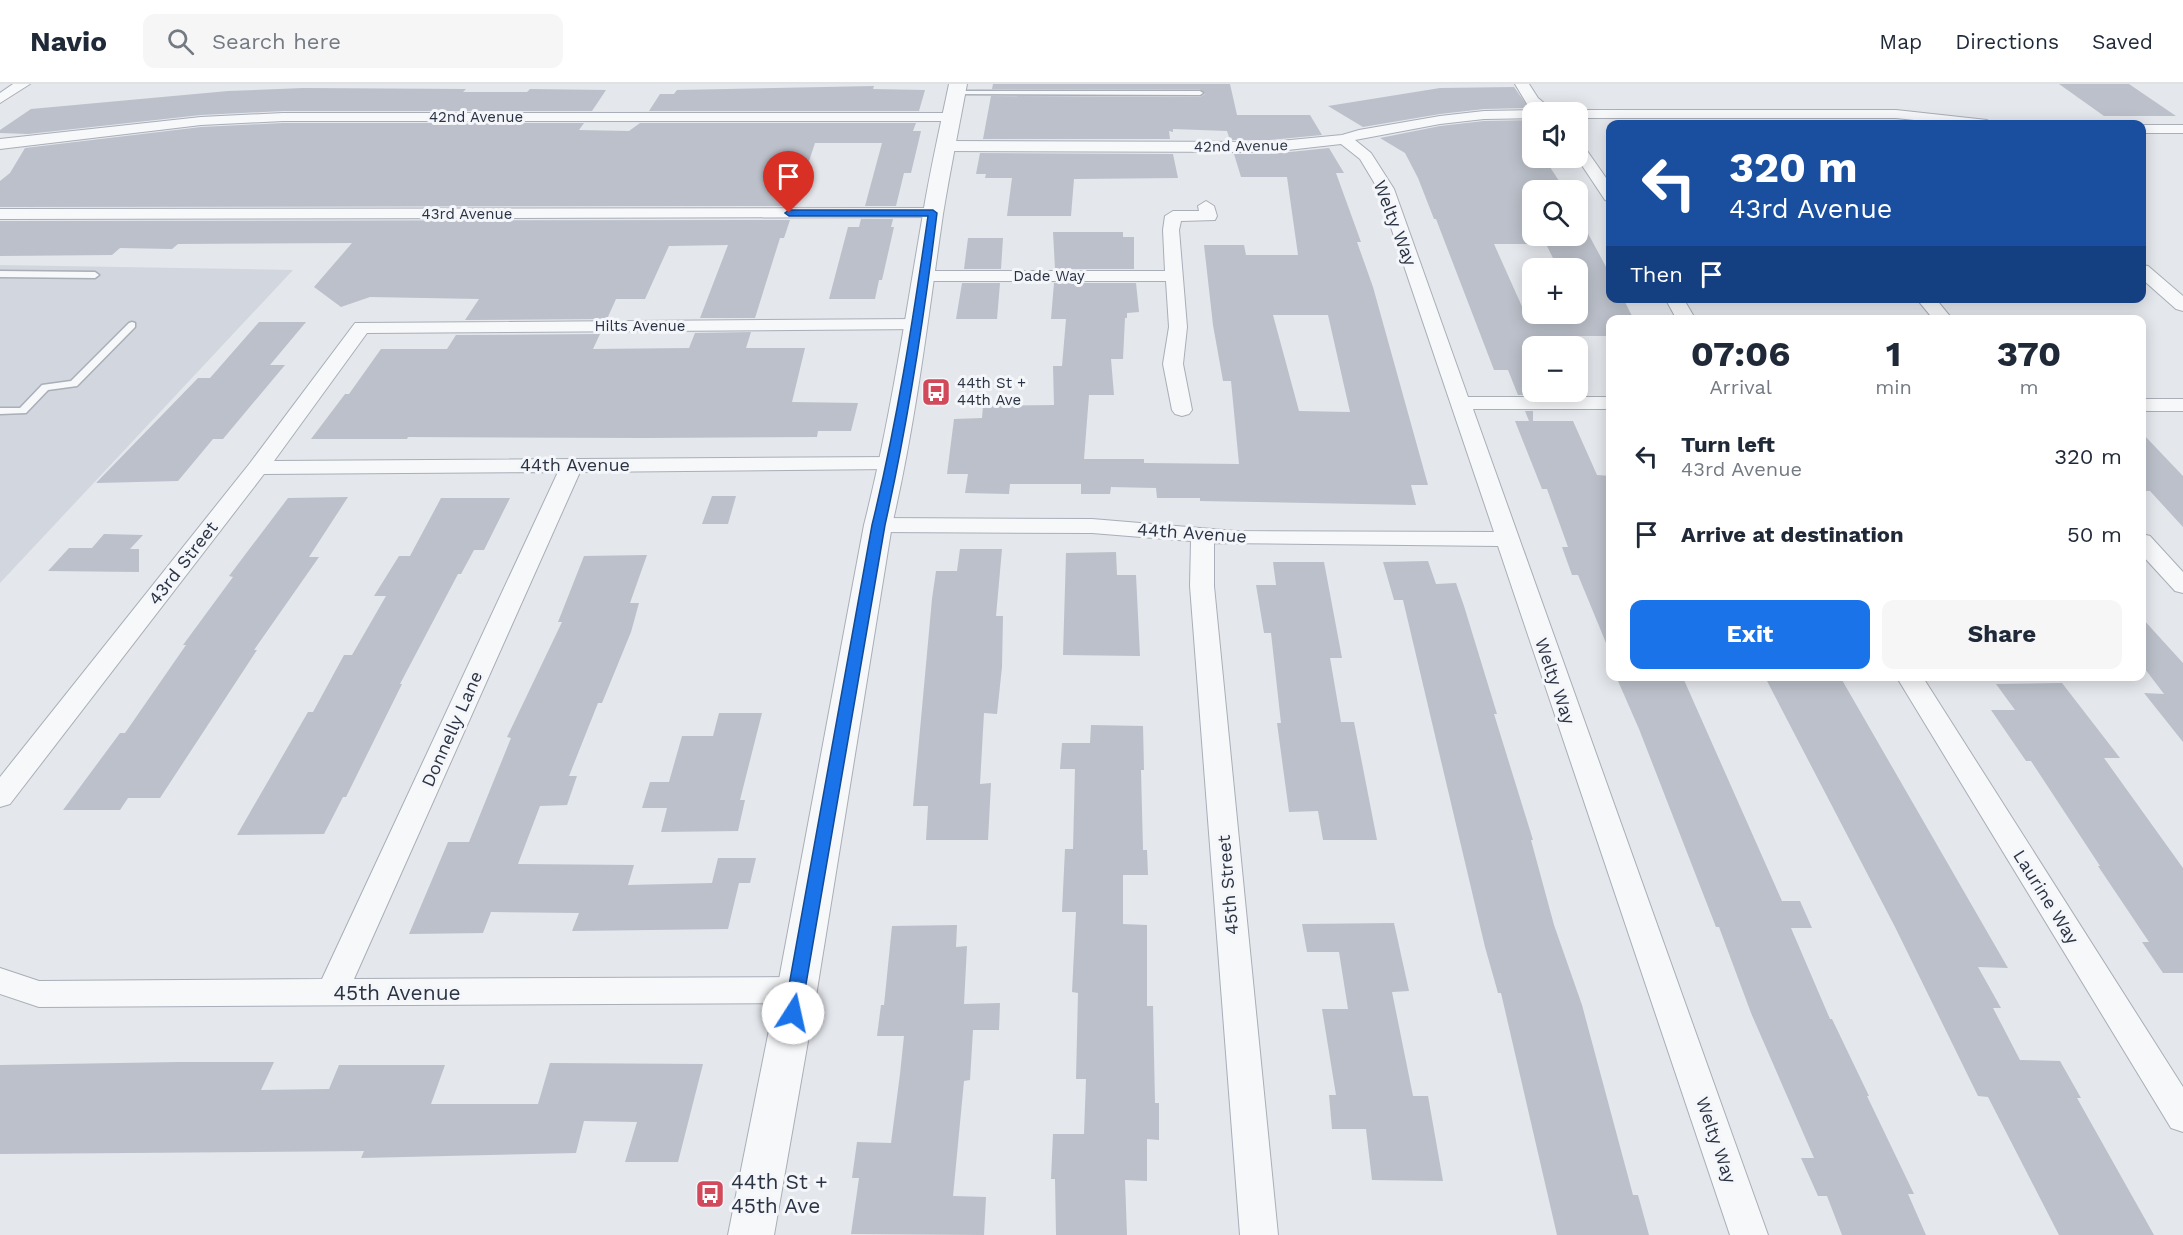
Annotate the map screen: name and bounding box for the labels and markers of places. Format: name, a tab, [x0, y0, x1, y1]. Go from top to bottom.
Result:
pin	[763, 151, 814, 213]
place label: 44th St + 44th Ave	[957, 374, 1026, 409]
bus stop icon: 44th St + 44th Ave	[920, 376, 952, 408]
place label: 44th St + 45th Ave	[731, 1169, 828, 1218]
bus stop icon: 44th St + 45th Ave	[694, 1178, 726, 1210]

